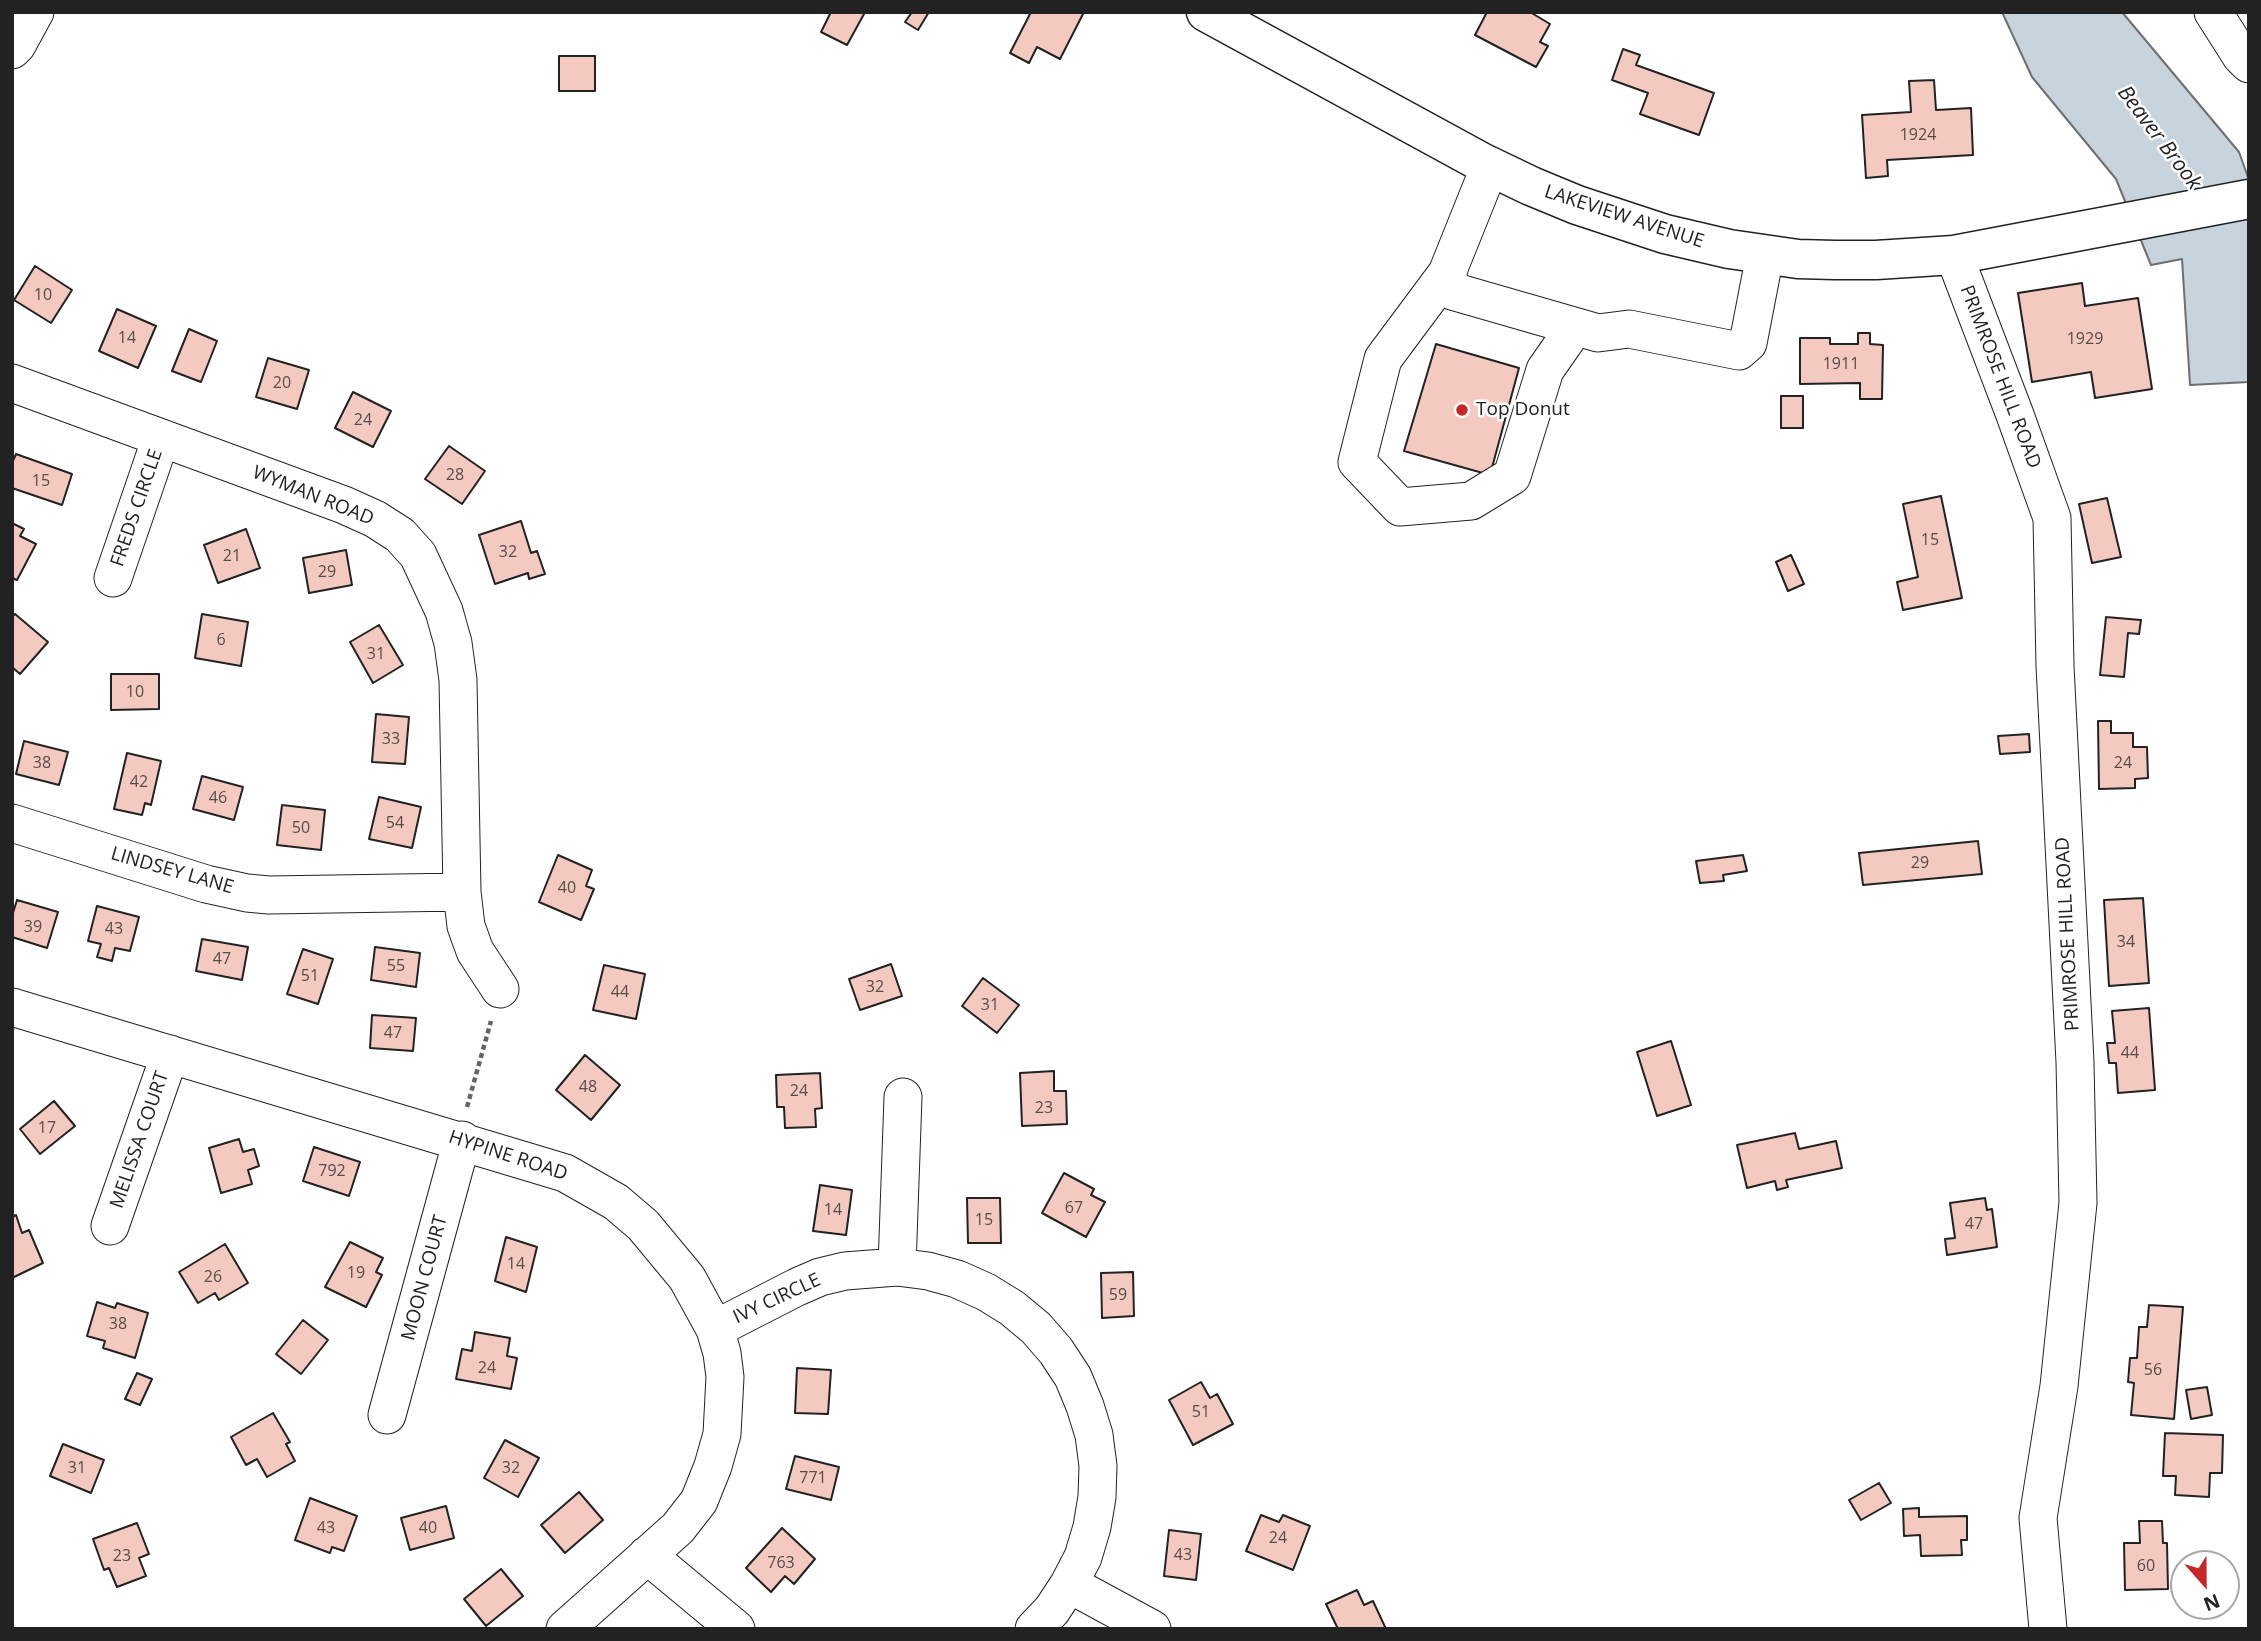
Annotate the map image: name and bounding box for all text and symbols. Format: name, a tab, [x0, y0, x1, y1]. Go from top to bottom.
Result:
water label: Beaver Brook	[2112, 81, 2206, 195]
house number: 1924	[1900, 125, 1936, 145]
street label: LAKEVIEW AVENUE	[1541, 180, 1707, 254]
street label: PRIMROSE HILL ROAD	[1955, 282, 2045, 472]
house number: 10	[34, 285, 52, 305]
house number: 14	[118, 328, 136, 348]
house number: 1929	[2067, 329, 2103, 349]
house number: 1911	[1823, 354, 1859, 374]
house number: 20	[273, 373, 291, 393]
place label: Top Donut	[1476, 399, 1570, 421]
marker: Top Donut	[1454, 402, 1470, 418]
house number: 24	[354, 410, 372, 430]
street label: FREDS CIRCLE	[106, 446, 168, 570]
street label: WYMAN ROAD	[249, 461, 377, 531]
house number: 28	[446, 465, 464, 485]
house number: 15	[32, 471, 50, 491]
house number: 15	[1921, 530, 1939, 550]
house number: 32	[499, 542, 517, 562]
house number: 21	[223, 546, 241, 566]
house number: 29	[318, 562, 336, 582]
house number: 6	[216, 630, 226, 650]
house number: 31	[367, 644, 385, 664]
house number: 10	[126, 682, 144, 702]
house number: 33	[382, 729, 400, 749]
house number: 38	[33, 753, 51, 773]
house number: 24	[2114, 753, 2132, 773]
house number: 42	[130, 772, 148, 792]
house number: 46	[209, 788, 227, 808]
house number: 54	[386, 813, 404, 833]
house number: 50	[292, 818, 310, 838]
street label: PRIMROSE HILL ROAD	[2052, 836, 2084, 1032]
street label: LINDSEY LANE	[108, 843, 236, 899]
house number: 29	[1911, 853, 1929, 873]
house number: 40	[558, 878, 576, 898]
house number: 39	[24, 917, 42, 937]
house number: 43	[105, 919, 123, 939]
house number: 34	[2117, 932, 2135, 952]
house number: 47	[213, 949, 231, 969]
house number: 55	[387, 956, 405, 976]
house number: 51	[301, 966, 319, 986]
house number: 32	[866, 977, 884, 997]
house number: 44	[611, 982, 629, 1002]
house number: 31	[981, 995, 999, 1015]
house number: 47	[384, 1023, 402, 1043]
house number: 44	[2121, 1043, 2139, 1063]
street label: MELISSA COURT	[106, 1068, 174, 1212]
house number: 48	[579, 1077, 597, 1097]
house number: 24	[790, 1081, 808, 1101]
house number: 23	[1035, 1098, 1053, 1118]
house number: 17	[38, 1118, 56, 1138]
street label: HYPINE ROAD	[446, 1126, 570, 1186]
house number: 792	[318, 1161, 346, 1181]
house number: 67	[1065, 1198, 1083, 1218]
house number: 14	[824, 1200, 842, 1220]
house number: 15	[975, 1210, 993, 1230]
street label: MOON COURT	[397, 1213, 453, 1343]
house number: 47	[1965, 1214, 1983, 1234]
house number: 14	[507, 1254, 525, 1274]
house number: 19	[347, 1263, 365, 1283]
house number: 26	[204, 1267, 222, 1287]
street label: IVY CIRCLE	[730, 1269, 824, 1329]
house number: 59	[1109, 1285, 1127, 1305]
house number: 38	[109, 1314, 127, 1334]
house number: 24	[478, 1358, 496, 1378]
house number: 56	[2144, 1360, 2162, 1380]
house number: 51	[1192, 1402, 1210, 1422]
house number: 31	[68, 1458, 86, 1478]
house number: 32	[502, 1458, 520, 1478]
house number: 771	[799, 1468, 827, 1488]
house number: 43	[317, 1518, 335, 1538]
house number: 40	[419, 1518, 437, 1538]
house number: 24	[1269, 1528, 1287, 1548]
house number: 43	[1174, 1545, 1192, 1565]
house number: 23	[113, 1546, 131, 1566]
north arrow	[2170, 1550, 2240, 1620]
house number: 763	[767, 1553, 795, 1573]
house number: 60	[2137, 1556, 2155, 1576]
text: N	[2200, 1588, 2224, 1618]

